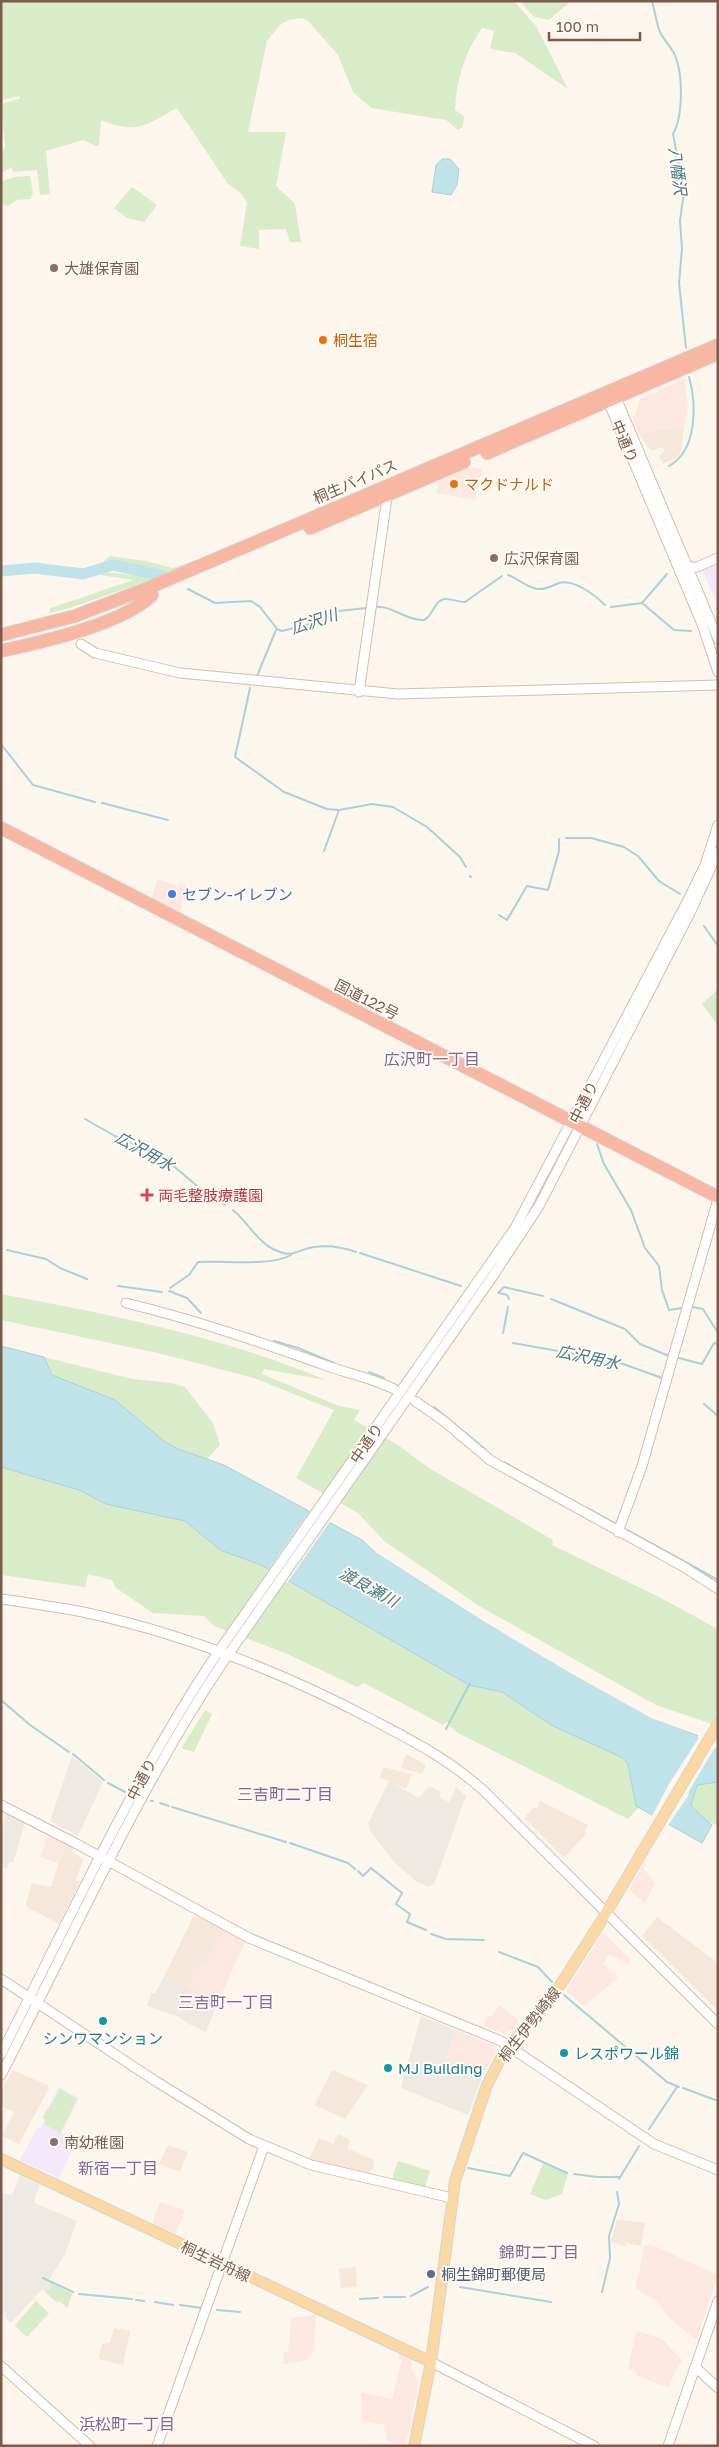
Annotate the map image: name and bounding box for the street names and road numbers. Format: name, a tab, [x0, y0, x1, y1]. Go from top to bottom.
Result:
street label: 中通り	[608, 417, 642, 465]
street label: 桐生バイパス	[310, 455, 400, 507]
street label: 国道122号	[332, 975, 402, 1023]
street label: 中通り	[565, 1078, 601, 1126]
street label: 中通り	[346, 1419, 386, 1467]
street label: 中通り	[122, 1755, 160, 1803]
street label: 桐生伊勢崎線	[494, 1983, 564, 2065]
street label: 桐生岩舟線	[178, 2237, 254, 2285]

